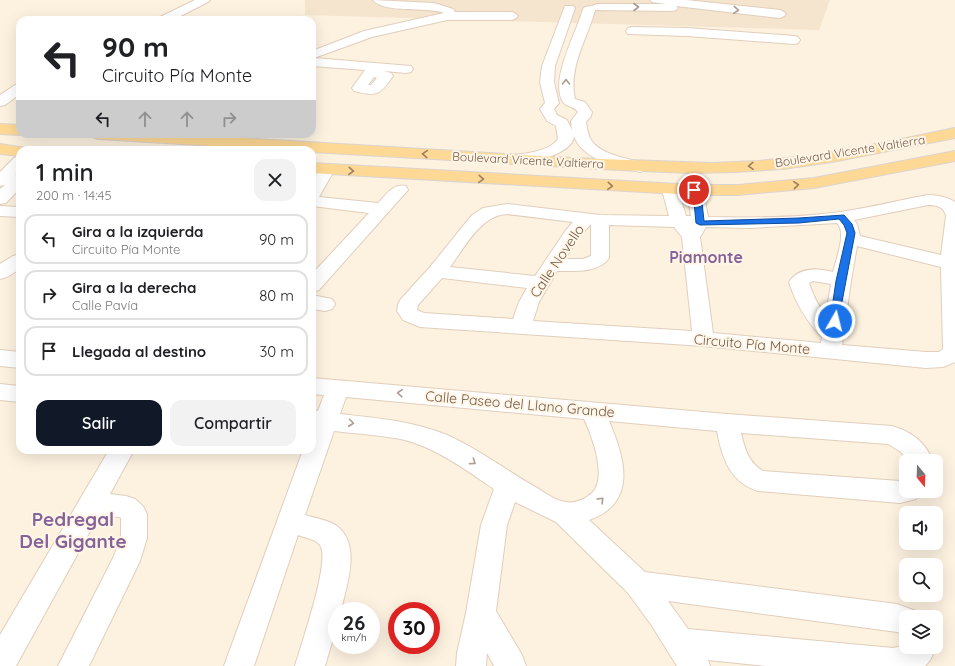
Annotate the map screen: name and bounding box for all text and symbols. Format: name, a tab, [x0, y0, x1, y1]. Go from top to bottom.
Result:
one-way arrow	[633, 3, 639, 11]
one-way arrow	[733, 5, 739, 14]
text: 90 m	[102, 29, 169, 64]
icon: left	[36, 32, 88, 84]
text: Circuito Pía Monte	[102, 64, 252, 87]
one-way arrow	[562, 79, 570, 85]
icon: left	[92, 108, 114, 130]
icon: ahead	[134, 108, 156, 130]
icon: ahead	[176, 108, 198, 130]
icon: right	[218, 108, 240, 130]
street label: Boulevard Vicente Valtierra	[774, 132, 926, 170]
street label: Boulevard Vicente Valtierra	[452, 149, 604, 171]
one-way arrow	[422, 150, 428, 159]
text: 1 min	[36, 157, 94, 187]
button: close	[254, 159, 296, 201]
one-way arrow	[748, 162, 754, 170]
one-way arrow	[348, 166, 354, 175]
pin	[677, 173, 711, 207]
one-way arrow	[478, 174, 484, 183]
icon: arrive	[683, 179, 705, 201]
one-way arrow	[793, 180, 799, 189]
one-way arrow	[607, 181, 613, 190]
text: 200 m · 14:45	[36, 187, 112, 203]
street label: Calle Novello	[526, 221, 588, 301]
text: Gira a la izquierda	[72, 222, 204, 241]
icon: left	[38, 228, 60, 250]
text: 90 m	[259, 230, 294, 249]
text: Circuito Pía Monte	[72, 241, 180, 257]
district label: Piamonte	[669, 247, 743, 267]
text: Gira a la derecha	[72, 278, 197, 297]
icon: right	[38, 284, 60, 306]
text: 80 m	[259, 286, 294, 305]
text: Calle Pavía	[72, 297, 138, 313]
position arrow	[814, 300, 856, 342]
street label: Circuito Pía Monte	[693, 330, 811, 358]
icon: arrive	[38, 340, 60, 362]
text: Llegada al destino	[72, 342, 206, 361]
text: 30 m	[259, 342, 294, 361]
street label: Calle Paseo del Llano Grande	[425, 387, 616, 421]
one-way arrow	[397, 389, 403, 398]
button: Salir	[36, 400, 162, 446]
button: Compartir	[170, 400, 296, 446]
one-way arrow	[348, 418, 354, 427]
north arrow	[899, 454, 943, 498]
map controls	[899, 454, 943, 654]
one-way arrow	[469, 457, 476, 465]
one-way arrow	[596, 497, 604, 505]
button: sound	[899, 506, 943, 550]
district label: Pedregal Del Gigante	[19, 507, 127, 553]
button: search	[899, 558, 943, 602]
speed limit sign: 30	[388, 602, 440, 654]
text: 26	[343, 610, 365, 635]
button: layers	[899, 610, 943, 654]
text: km/h	[341, 631, 367, 644]

